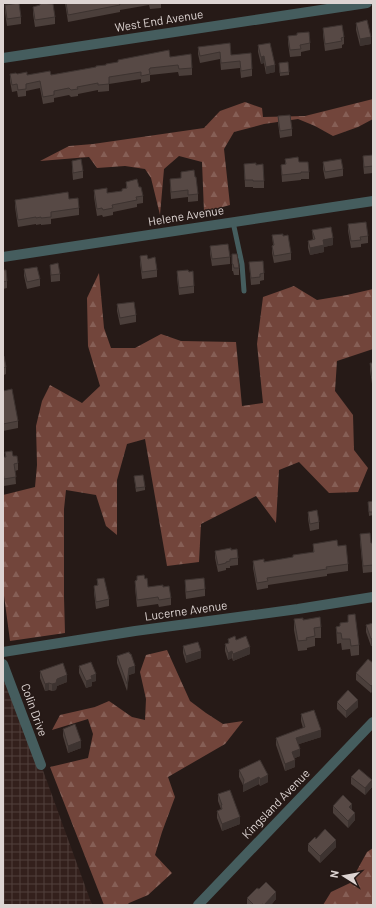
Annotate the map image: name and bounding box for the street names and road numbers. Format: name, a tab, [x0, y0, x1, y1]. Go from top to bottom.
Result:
street label: West End Avenue	[114, 6, 204, 34]
street label: Helene Avenue	[147, 202, 225, 228]
street label: Lucerne Avenue	[144, 597, 228, 623]
street label: Colin Drive	[19, 681, 51, 738]
street label: Kingsland Avenue	[239, 766, 312, 841]

